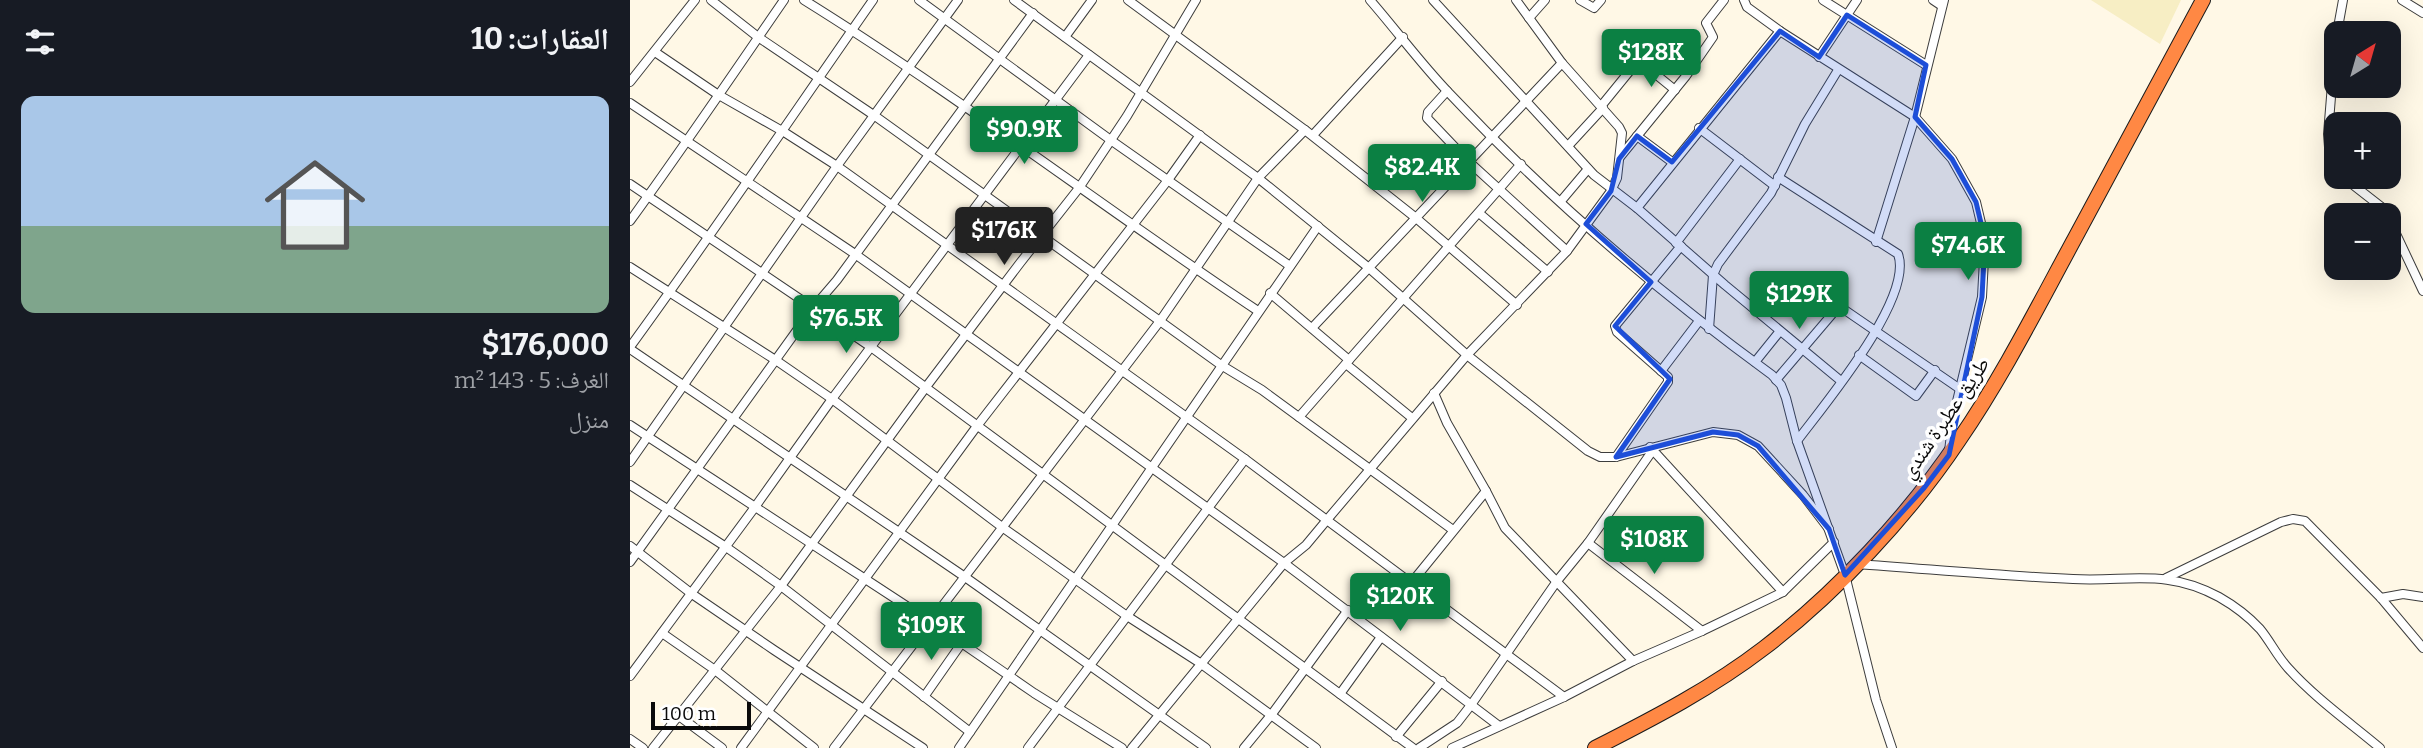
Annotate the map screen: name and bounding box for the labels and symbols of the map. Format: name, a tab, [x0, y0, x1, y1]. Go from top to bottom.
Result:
north arrow	[2324, 21, 2401, 98]
pin: $128K	[1602, 29, 1700, 89]
pin: $90.9K	[967, 106, 1081, 166]
pin: $82.4K	[1365, 144, 1479, 204]
pin: $176K	[955, 208, 1053, 267]
pin: $74.6K	[1911, 222, 2025, 282]
pin: $129K	[1750, 272, 1848, 331]
pin: $76.5K	[789, 296, 903, 355]
street label: طريق عطبرة شندي	[1895, 352, 1998, 486]
pin: $108K	[1605, 516, 1703, 576]
pin: $120K	[1351, 574, 1449, 633]
pin: $109K	[882, 602, 980, 662]
scale bar	[651, 699, 751, 731]

